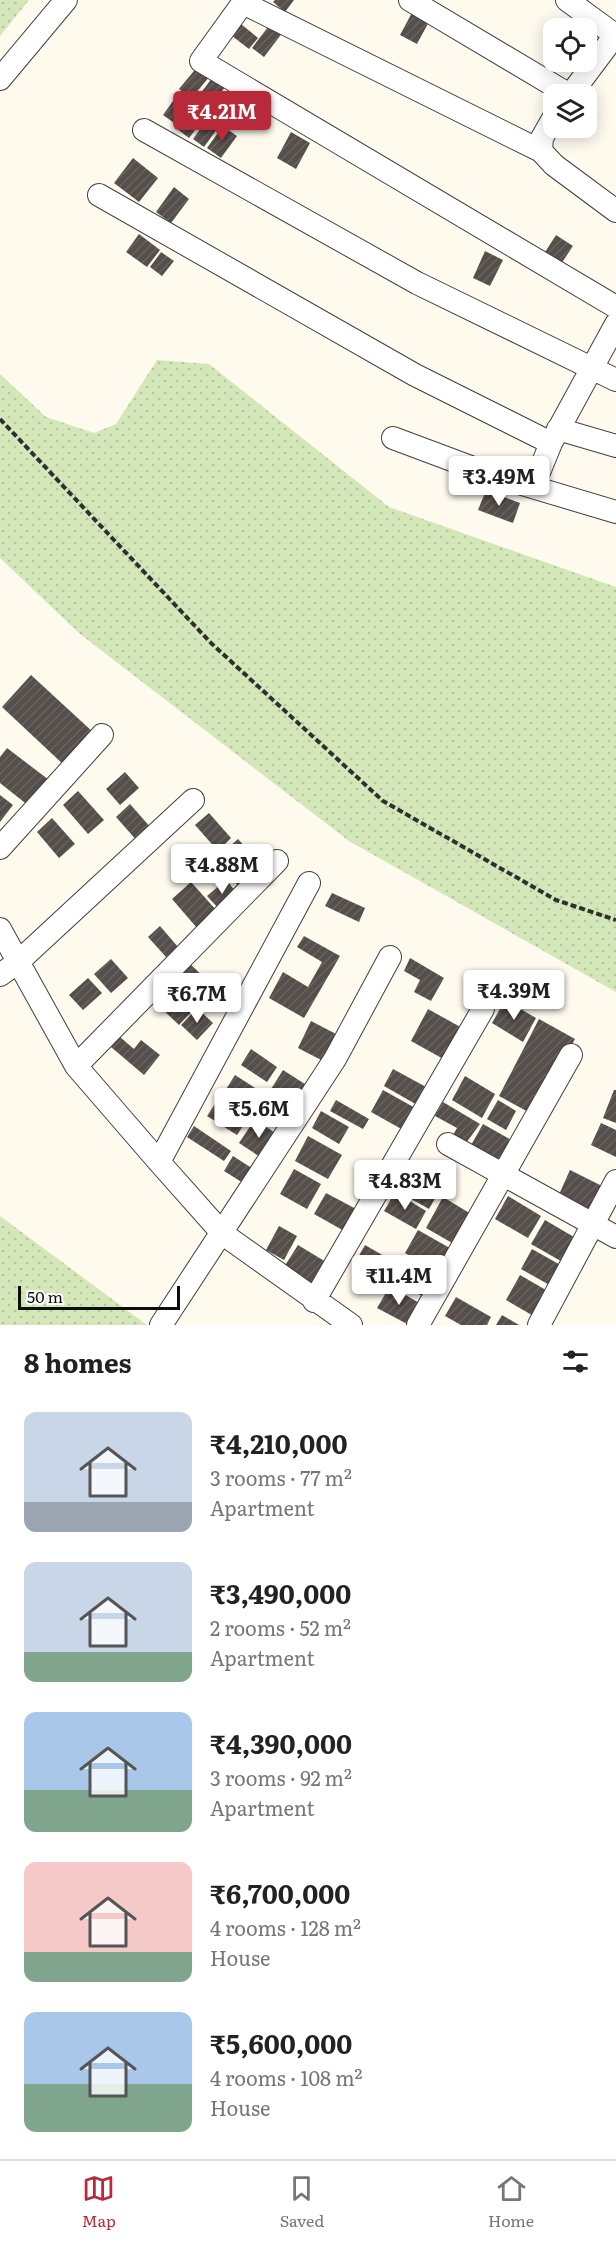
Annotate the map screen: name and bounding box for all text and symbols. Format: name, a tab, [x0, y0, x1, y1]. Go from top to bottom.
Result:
map controls	[543, 18, 597, 138]
button: locate	[543, 18, 597, 72]
button: layers	[543, 84, 597, 138]
pin: ₹4.21M	[173, 91, 271, 142]
text: ₹4.21M	[187, 95, 257, 125]
pin: ₹3.49M	[450, 456, 548, 507]
text: ₹3.49M	[463, 460, 535, 490]
pin: ₹4.88M	[173, 844, 271, 895]
text: ₹4.88M	[185, 848, 259, 878]
pin: ₹4.39M	[465, 970, 563, 1021]
pin: ₹6.7M	[155, 973, 239, 1024]
text: ₹4.39M	[477, 974, 551, 1004]
text: ₹6.7M	[167, 977, 227, 1007]
pin: ₹5.6M	[217, 1088, 301, 1139]
text: ₹5.6M	[228, 1092, 290, 1122]
pin: ₹4.83M	[356, 1160, 454, 1211]
text: ₹4.83M	[368, 1164, 442, 1194]
pin: ₹11.4M	[350, 1255, 448, 1306]
text: ₹11.4M	[366, 1259, 432, 1289]
scale bar	[18, 1283, 180, 1310]
text: 50 m	[27, 1284, 63, 1308]
text: 8 homes	[24, 1342, 132, 1381]
icon: filters	[559, 1345, 592, 1378]
text: ₹4,210,000	[210, 1423, 347, 1462]
icon: home	[72, 1436, 144, 1508]
text: 3 rooms · 77 m²	[210, 1462, 352, 1492]
text: Apartment	[210, 1492, 315, 1522]
text: ₹3,490,000	[210, 1573, 351, 1612]
icon: home	[72, 1586, 144, 1658]
text: 2 rooms · 52 m²	[210, 1612, 351, 1642]
text: Apartment	[210, 1642, 315, 1672]
text: ₹4,390,000	[210, 1723, 352, 1762]
icon: home	[72, 1736, 144, 1808]
text: 3 rooms · 92 m²	[210, 1762, 352, 1792]
text: Apartment	[210, 1792, 315, 1822]
text: ₹6,700,000	[210, 1873, 350, 1912]
icon: home	[72, 1886, 144, 1958]
text: 4 rooms · 128 m²	[210, 1912, 361, 1942]
text: House	[210, 1942, 270, 1972]
text: ₹5,600,000	[210, 2023, 352, 2062]
icon: home	[72, 2036, 144, 2108]
text: 4 rooms · 108 m²	[210, 2062, 362, 2092]
text: House	[210, 2092, 270, 2122]
tab: Map	[82, 2172, 116, 2232]
tab: Saved	[280, 2172, 324, 2232]
tab: Home	[488, 2172, 534, 2232]

